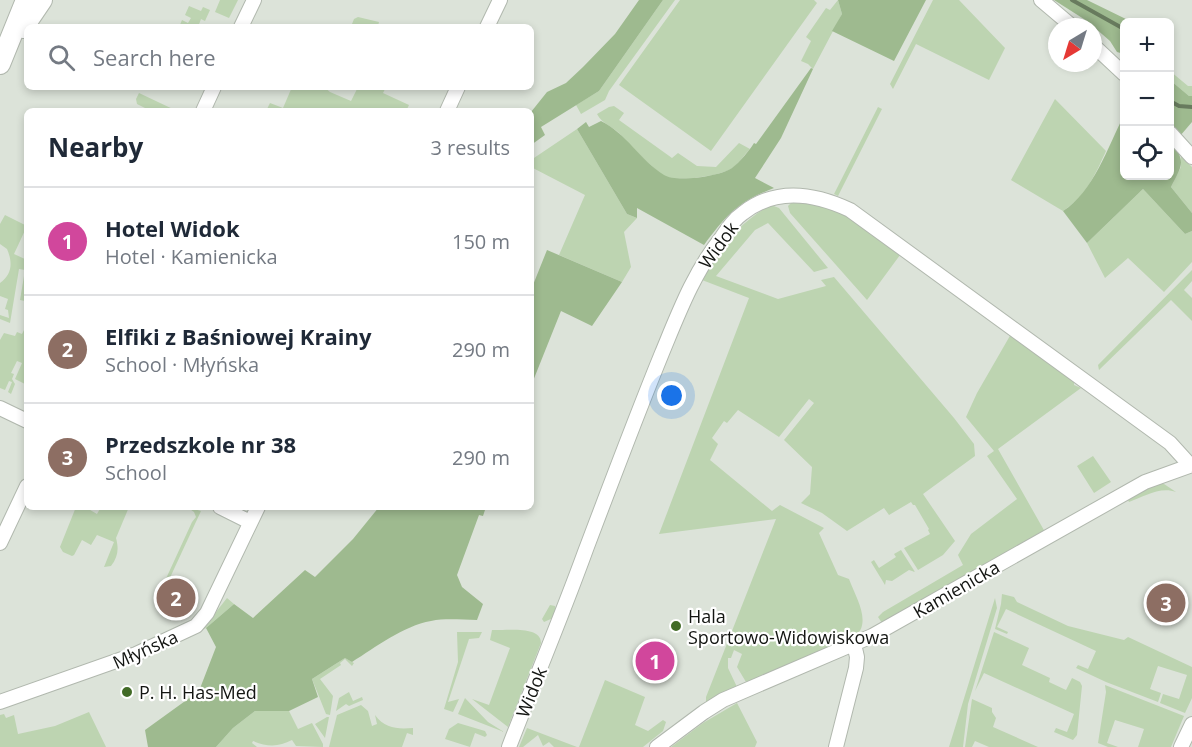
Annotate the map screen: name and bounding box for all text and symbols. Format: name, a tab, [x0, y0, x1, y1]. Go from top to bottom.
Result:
north arrow	[1048, 18, 1102, 72]
map controls	[1120, 18, 1174, 180]
button: +	[1120, 18, 1174, 72]
search box	[24, 24, 534, 90]
icon: search	[45, 41, 78, 74]
text: Search here	[93, 42, 216, 72]
button: −	[1120, 72, 1174, 126]
button: locate	[1120, 126, 1174, 180]
text: Nearby	[48, 129, 143, 165]
text: 3 results	[430, 134, 510, 161]
text: Hotel Widok	[105, 213, 240, 243]
street label: Widok	[693, 216, 743, 273]
text: 1	[62, 228, 73, 255]
text: 150 m	[452, 228, 510, 255]
text: Hotel · Kamienicka	[105, 243, 278, 270]
text: Elfiki z Baśniowej Krainy	[105, 321, 371, 351]
text: 2	[62, 336, 73, 363]
text: 290 m	[452, 336, 510, 363]
text: School · Młyńska	[105, 351, 259, 378]
your location	[657, 381, 686, 410]
text: Przedszkole nr 38	[105, 429, 296, 459]
text: 3	[62, 444, 73, 471]
text: 290 m	[452, 444, 510, 471]
text: School	[105, 459, 167, 486]
street label: Kamienicka	[908, 555, 1004, 623]
pin: 2	[156, 576, 195, 620]
pin: 3	[1146, 580, 1186, 626]
place label: Hala Sportowo-Widowiskowa	[688, 604, 889, 649]
marker: Hala Sportowo-Widowiskowa	[669, 619, 683, 633]
street label: Młyńska	[109, 624, 181, 674]
pin: 1	[636, 638, 674, 684]
street label: Widok	[510, 663, 552, 721]
place label: P. H. Has-Med	[139, 680, 257, 704]
marker: P. H. Has-Med	[120, 685, 134, 699]

